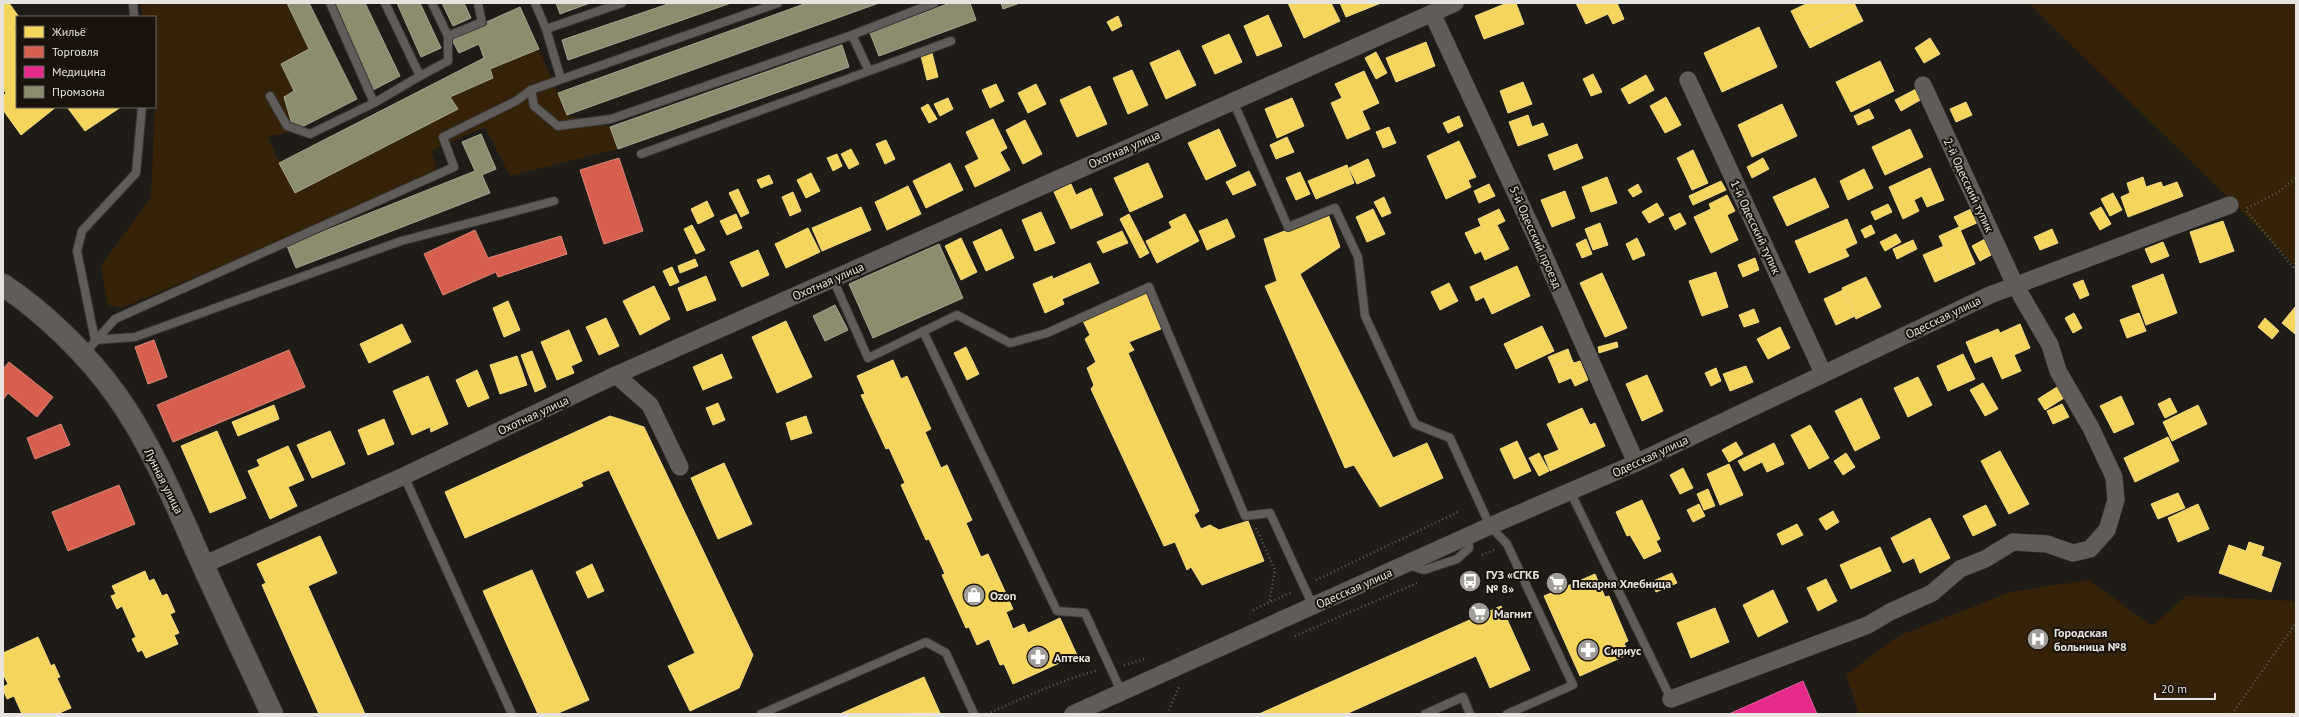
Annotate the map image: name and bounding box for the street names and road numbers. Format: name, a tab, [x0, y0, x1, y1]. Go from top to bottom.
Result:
street label: Охотная улица	[1086, 127, 1162, 171]
street label: 2-й Одесский тупик	[1941, 135, 1998, 235]
street label: 1-й Одесский тупик	[1728, 177, 1785, 277]
street label: 5-й Одесский проезд	[1507, 183, 1566, 291]
street label: Охотная улица	[790, 259, 866, 303]
street label: Одесская улица	[1903, 292, 1983, 342]
street label: Охотная улица	[495, 392, 571, 438]
street label: Одесская улица	[1610, 432, 1690, 480]
street label: Лунная улица	[141, 445, 187, 516]
street label: Одесская улица	[1314, 564, 1395, 612]

